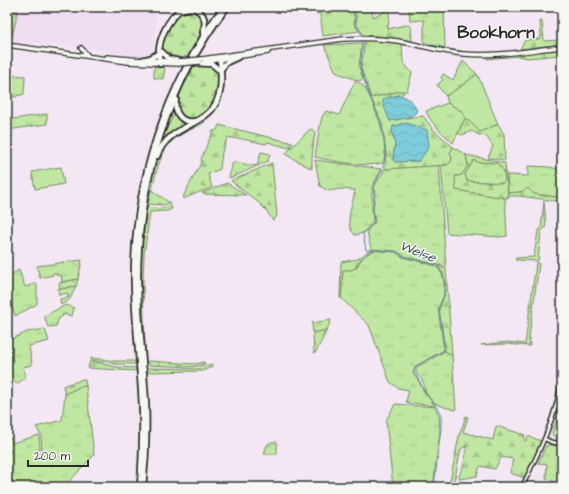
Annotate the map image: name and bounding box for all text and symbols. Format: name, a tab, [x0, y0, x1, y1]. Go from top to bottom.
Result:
district label: Bookhorn	[457, 21, 535, 45]
water label: Welse	[397, 236, 440, 269]
scale bar	[28, 442, 88, 468]
text: 200 m	[34, 448, 71, 465]

